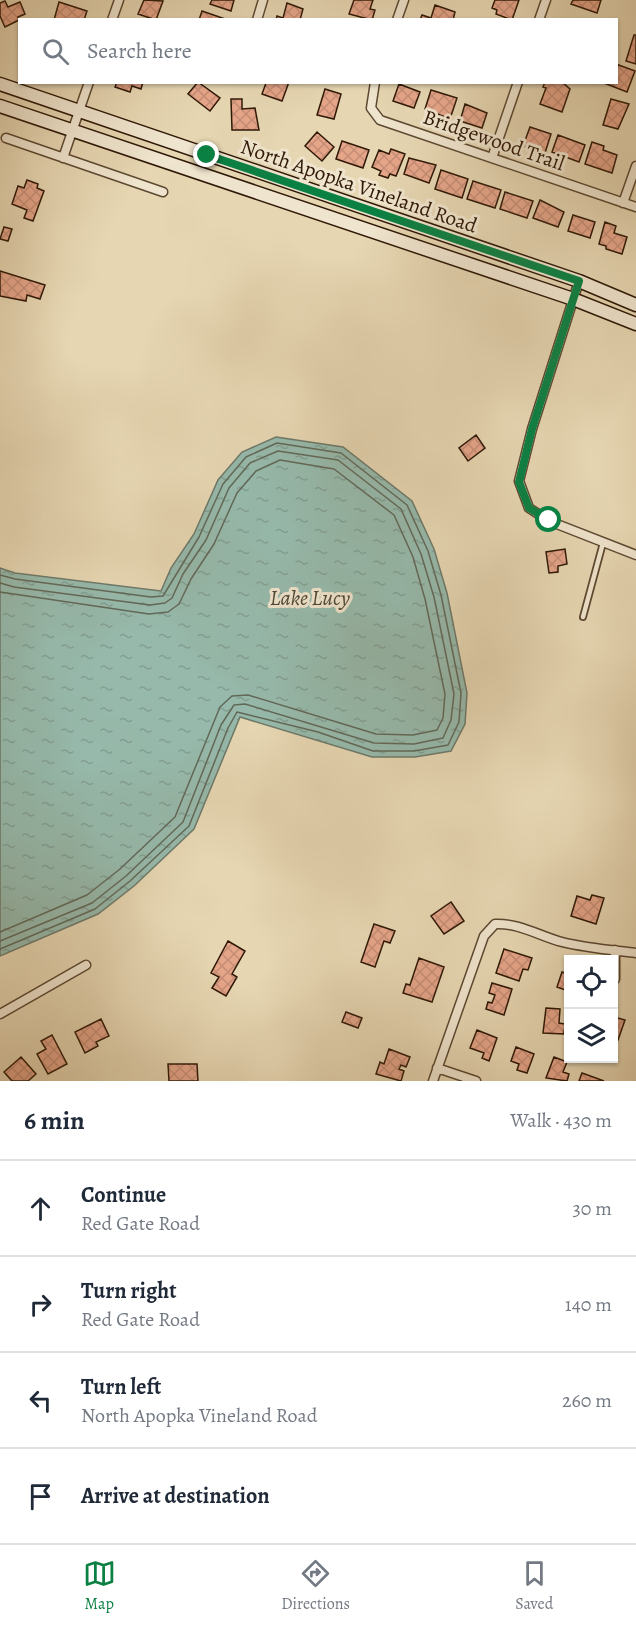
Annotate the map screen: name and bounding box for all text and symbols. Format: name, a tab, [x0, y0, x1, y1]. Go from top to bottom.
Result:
search box	[18, 18, 618, 84]
icon: search	[39, 35, 72, 68]
text: Search here	[87, 36, 192, 66]
street label: Bridgewood Trail	[420, 103, 568, 177]
street label: North Apopka Vineland Road	[237, 132, 482, 240]
route end	[193, 141, 219, 167]
route start	[535, 506, 561, 532]
water label: Lake Lucy	[270, 583, 351, 613]
map controls	[564, 955, 618, 1063]
button: locate	[564, 955, 618, 1009]
button: layers	[564, 1009, 618, 1063]
text: 6 min	[24, 1103, 85, 1138]
text: Walk · 430 m	[510, 1107, 612, 1134]
text: Continue	[81, 1180, 166, 1210]
icon: ahead	[24, 1192, 57, 1225]
text: 30 m	[572, 1195, 612, 1222]
text: Red Gate Road	[81, 1210, 200, 1237]
text: Turn right	[81, 1276, 177, 1306]
icon: right	[24, 1288, 57, 1321]
text: 140 m	[565, 1291, 612, 1318]
text: Red Gate Road	[81, 1306, 200, 1333]
text: Turn left	[81, 1372, 161, 1402]
icon: left	[24, 1384, 57, 1417]
text: 260 m	[562, 1387, 612, 1414]
text: North Apopka Vineland Road	[81, 1402, 317, 1429]
icon: arrive	[24, 1480, 57, 1513]
text: Arrive at destination	[81, 1481, 270, 1511]
tab: Map	[83, 1557, 116, 1615]
tab: Directions	[281, 1557, 350, 1615]
tab: Saved	[515, 1557, 553, 1615]

